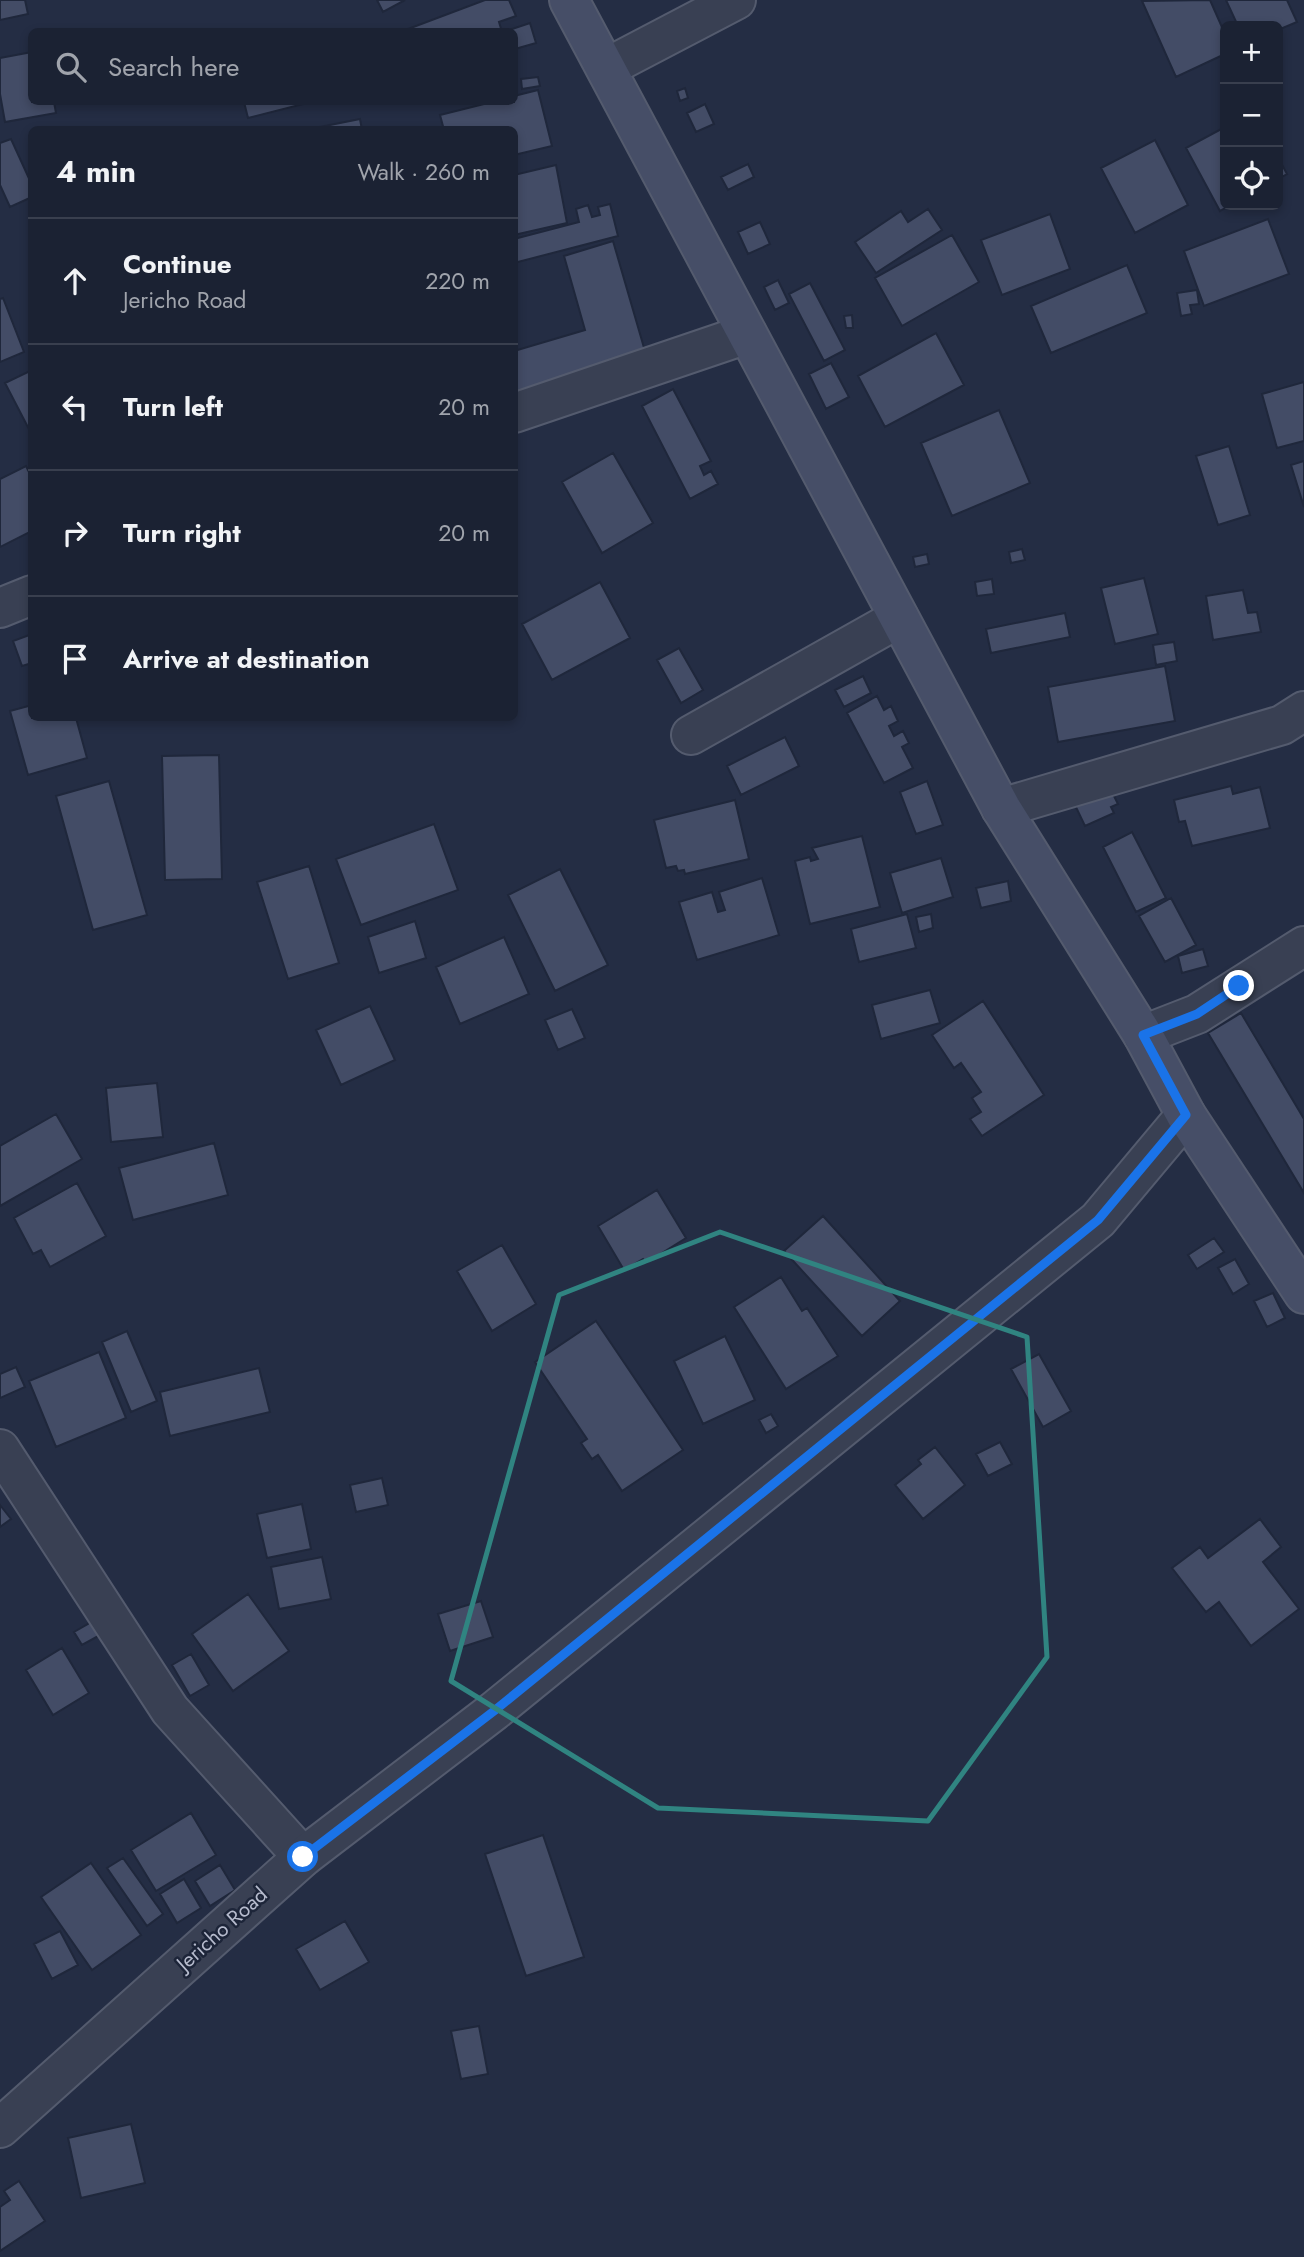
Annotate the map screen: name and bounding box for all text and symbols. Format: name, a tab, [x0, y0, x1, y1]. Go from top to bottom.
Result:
map controls	[1220, 21, 1283, 210]
button: +	[1220, 21, 1283, 84]
search box	[28, 28, 518, 105]
icon: search	[52, 48, 90, 86]
text: Search here	[108, 48, 240, 86]
button: −	[1220, 84, 1283, 147]
button: locate	[1220, 147, 1283, 210]
text: 4 min	[56, 150, 136, 193]
text: Walk · 260 m	[357, 155, 490, 189]
text: Continue	[123, 245, 232, 283]
icon: ahead	[56, 262, 94, 300]
text: 220 m	[425, 264, 490, 298]
text: Jericho Road	[123, 283, 246, 317]
icon: left	[56, 388, 94, 426]
text: Turn left	[123, 388, 223, 426]
text: 20 m	[438, 390, 490, 424]
icon: right	[56, 514, 94, 552]
text: Turn right	[123, 514, 241, 552]
text: 20 m	[438, 516, 490, 550]
icon: arrive	[56, 640, 94, 678]
text: Arrive at destination	[123, 640, 370, 678]
route end	[1223, 970, 1254, 1001]
route start	[287, 1841, 318, 1872]
street label: Jericho Road	[168, 1880, 274, 1980]

